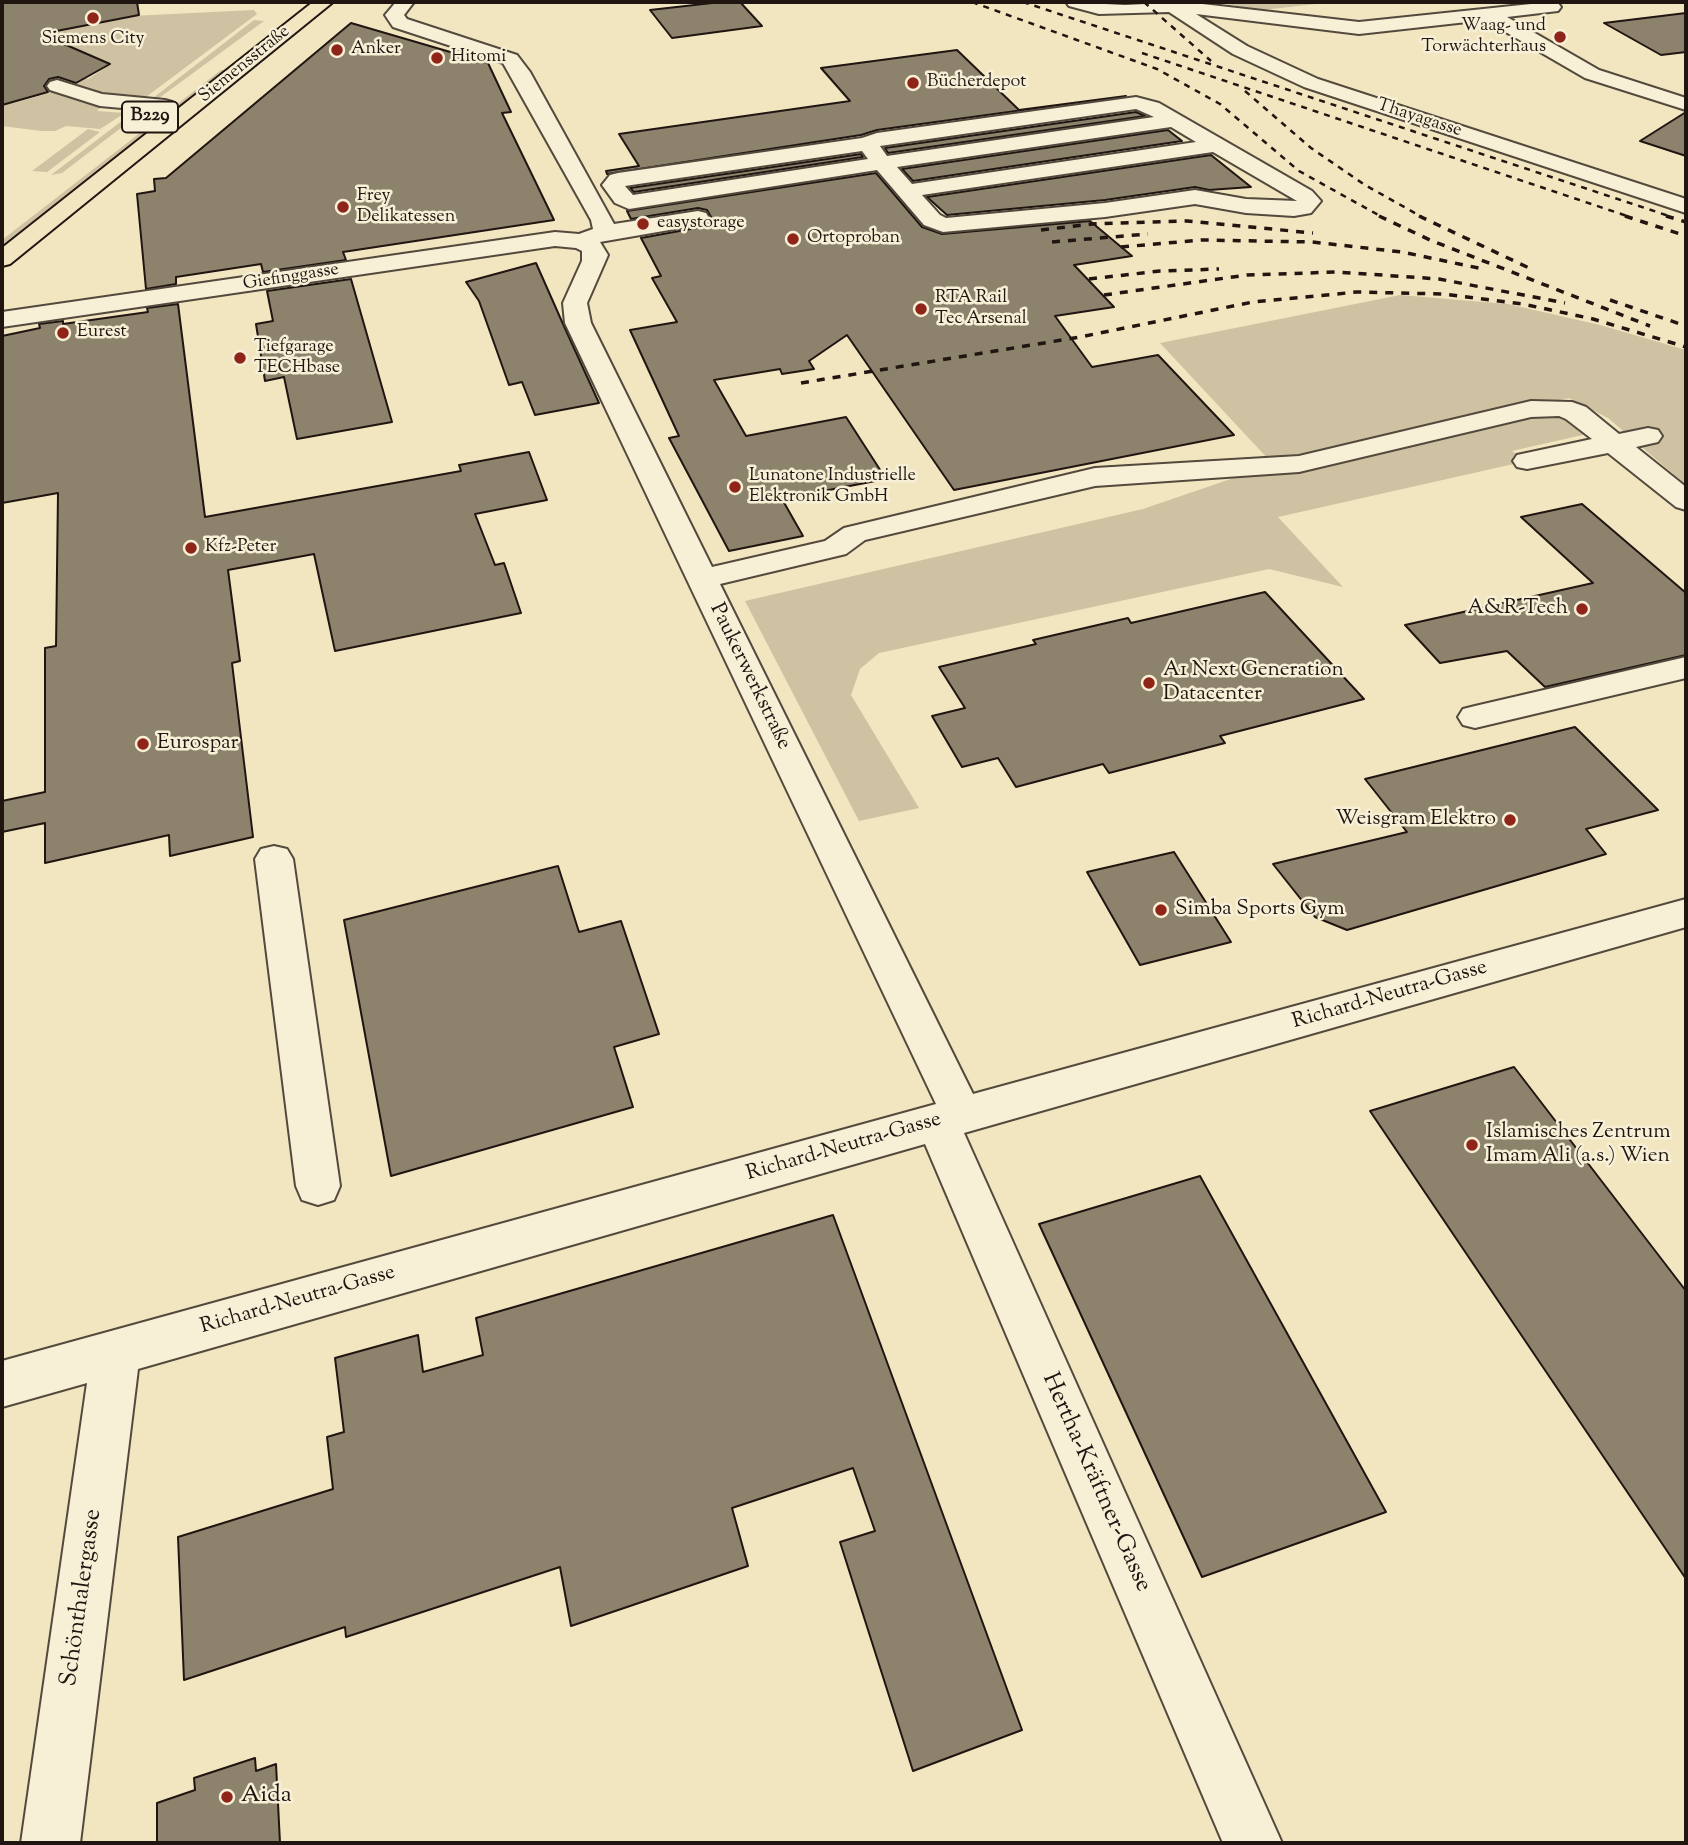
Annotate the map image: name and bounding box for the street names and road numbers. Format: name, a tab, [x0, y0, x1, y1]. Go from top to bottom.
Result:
street label: Siemensstraße	[195, 22, 295, 108]
street label: Thayagasse	[1374, 95, 1464, 143]
road number: B229	[122, 102, 178, 132]
street label: Giefinggasse	[242, 260, 340, 296]
street label: Paukerwerkstraße	[703, 600, 795, 754]
street label: Richard-Neutra-Gasse	[1290, 956, 1490, 1036]
street label: Richard-Neutra-Gasse	[744, 1108, 944, 1188]
street label: Richard-Neutra-Gasse	[198, 1261, 398, 1341]
street label: Hertha-Kräftner-Gasse	[1034, 1369, 1156, 1597]
street label: Schönthalergasse	[56, 1507, 110, 1689]

